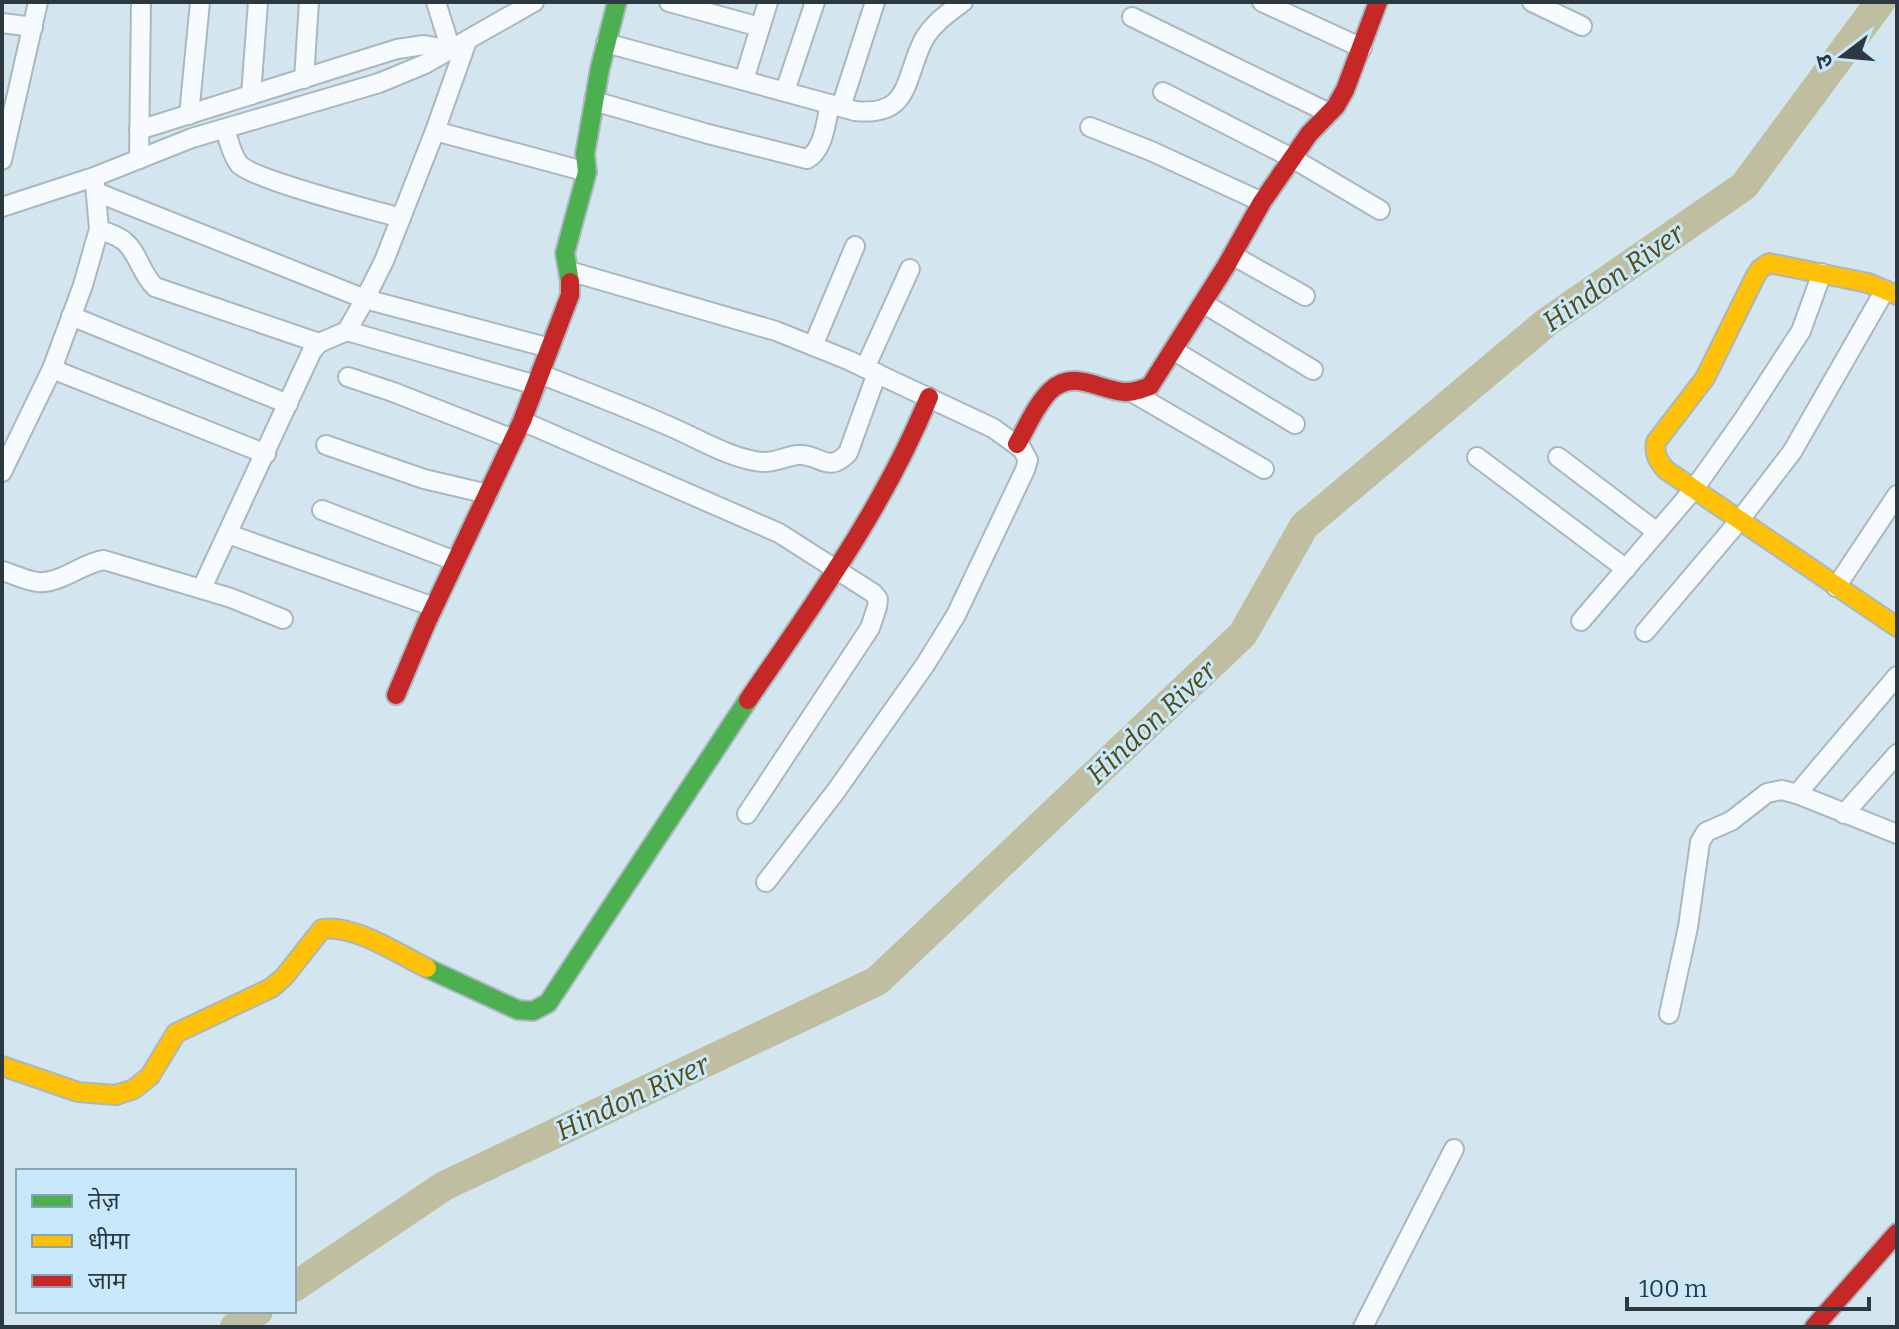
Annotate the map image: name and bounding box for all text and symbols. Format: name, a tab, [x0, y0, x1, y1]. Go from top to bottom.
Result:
north arrow	[1803, 16, 1883, 96]
text: उ	[1809, 50, 1839, 71]
water label: Hindon River	[1536, 216, 1692, 338]
water label: Hindon River	[1080, 653, 1224, 791]
water label: Hindon River	[551, 1047, 715, 1147]
legend	[16, 1169, 296, 1313]
text: तेज़	[88, 1187, 121, 1215]
text: धीमा	[88, 1227, 130, 1255]
scale bar	[1627, 1261, 1869, 1311]
text: जाम	[88, 1267, 127, 1295]
text: 100 m	[1639, 1275, 1707, 1303]

